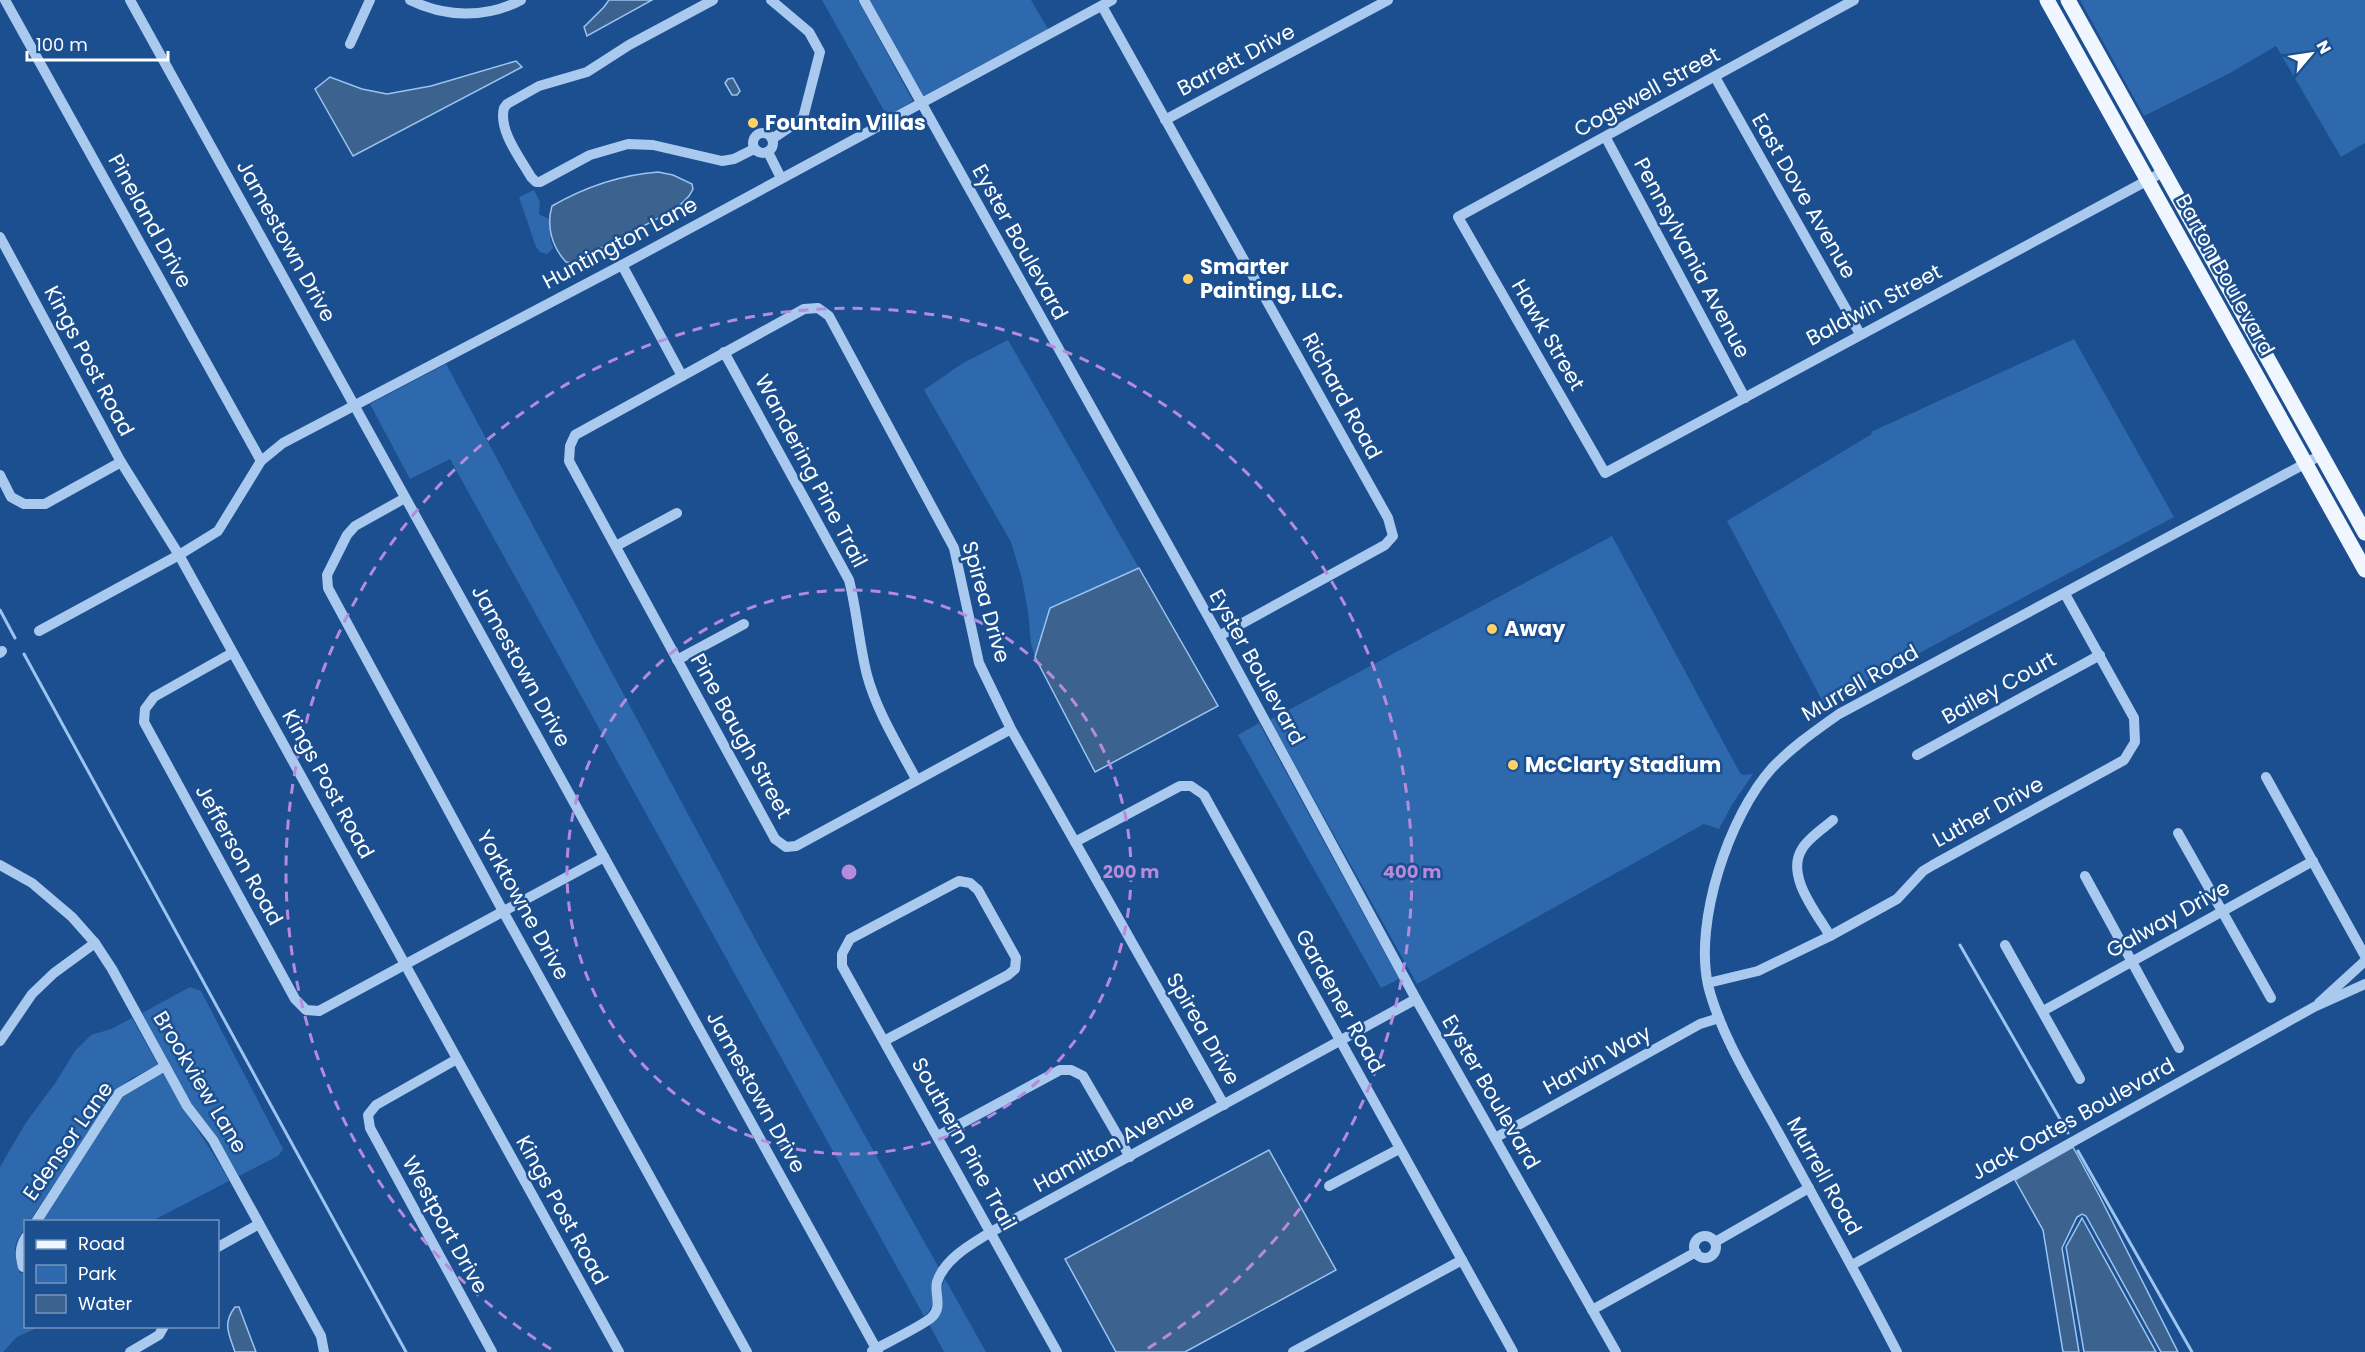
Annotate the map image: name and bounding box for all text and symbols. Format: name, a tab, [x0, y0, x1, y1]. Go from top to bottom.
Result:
street label: Barrett Drive	[1172, 16, 1300, 103]
scale bar	[27, 24, 168, 62]
north arrow	[2281, 24, 2341, 84]
text: 100 m	[36, 32, 88, 57]
text: N	[2311, 36, 2337, 58]
street label: Cogswell Street	[1569, 39, 1725, 144]
place label: Fountain Villas	[765, 108, 926, 137]
street label: East Dove Avenue	[1745, 108, 1864, 284]
marker: Fountain Villas	[746, 116, 760, 130]
street label: Pineland Drive	[102, 149, 199, 293]
street label: Pennsylvania Avenue	[1627, 152, 1758, 363]
street label: Jamestown Drive	[230, 155, 343, 327]
street label: Eyster Boulevard	[966, 159, 1075, 325]
street label: Huntington Lane	[537, 189, 702, 296]
street label: Barton Boulevard	[2169, 189, 2282, 361]
place label: Smarter Painting, LLC.	[1200, 252, 1343, 305]
street label: Baldwin Street	[1801, 257, 1947, 352]
marker: Smarter Painting, LLC.	[1181, 272, 1195, 286]
street label: Hawk Street	[1505, 274, 1592, 396]
street label: Kings Post Road	[38, 281, 141, 441]
street label: Richard Road	[1296, 327, 1389, 464]
street label: Wandering Pine Trail	[748, 369, 875, 572]
street label: Spirea Drive	[955, 538, 1018, 666]
street label: Jamestown Drive	[465, 580, 578, 752]
street label: Eyster Boulevard	[1203, 584, 1312, 750]
place label: Away	[1504, 614, 1566, 643]
marker: Away	[1485, 622, 1499, 636]
street label: Murrell Road	[1796, 637, 1924, 728]
street label: Bailey Court	[1936, 644, 2061, 731]
street label: Pine Baugh Street	[684, 648, 799, 824]
street label: Kings Post Road	[275, 704, 381, 864]
place label: McClarty Stadium	[1525, 750, 1721, 779]
marker: McClarty Stadium	[1506, 758, 1520, 772]
street label: Luther Drive	[1927, 769, 2048, 854]
street label: Jefferson Road	[189, 779, 290, 930]
street label: Yorktowne Drive	[470, 825, 577, 985]
text: 200 m	[1103, 859, 1159, 884]
text: 400 m	[1383, 859, 1441, 884]
centre of rings	[839, 862, 859, 882]
street label: Galway Drive	[2101, 873, 2235, 965]
street label: Gardener Road	[1289, 924, 1392, 1078]
street label: Spirea Drive	[1160, 967, 1247, 1090]
street label: Brookview Lane	[147, 1005, 254, 1158]
street label: Jamestown Drive	[700, 1006, 813, 1178]
street label: Eyster Boulevard	[1435, 1009, 1547, 1174]
street label: Harvin Way	[1538, 1018, 1656, 1101]
street label: Jack Oates Boulevard	[1966, 1051, 2180, 1187]
street label: Southern Pine Trail	[905, 1052, 1024, 1235]
street label: Edensor Lane	[16, 1075, 119, 1206]
street label: Hamilton Avenue	[1028, 1086, 1199, 1199]
street label: Murrell Road	[1780, 1112, 1869, 1240]
street label: Kings Post Road	[509, 1130, 615, 1290]
street label: Westport Drive	[396, 1151, 495, 1299]
legend	[24, 1220, 219, 1328]
text: Road	[78, 1231, 125, 1256]
text: Park	[78, 1261, 117, 1286]
text: Water	[78, 1291, 132, 1316]

